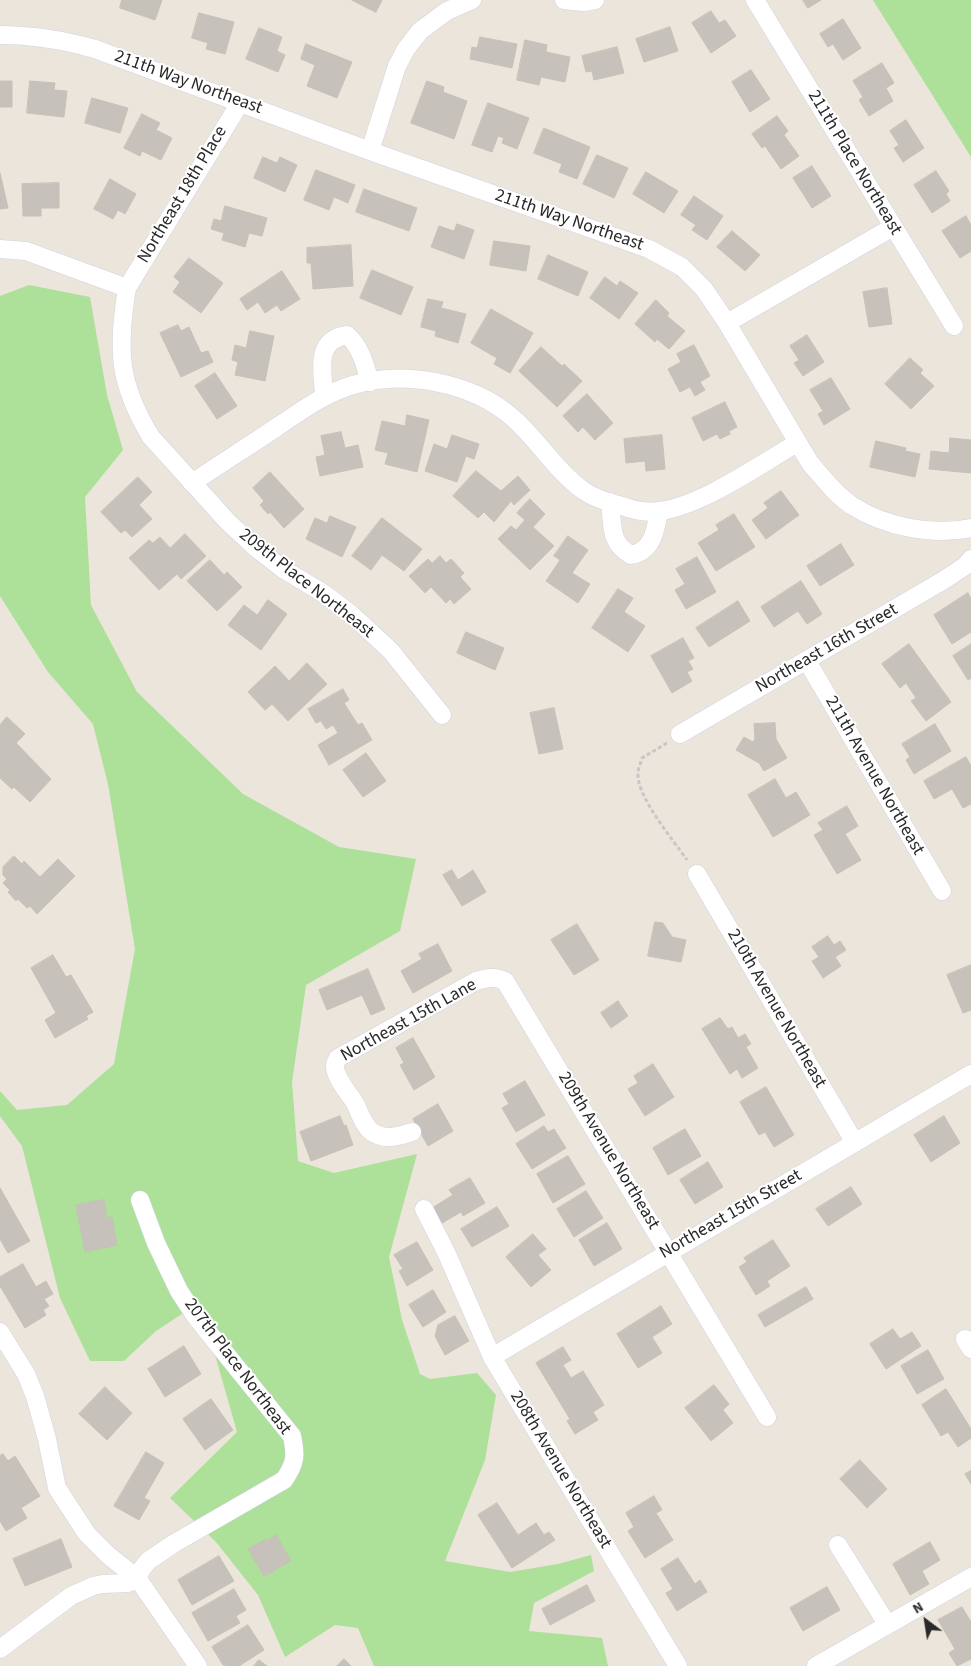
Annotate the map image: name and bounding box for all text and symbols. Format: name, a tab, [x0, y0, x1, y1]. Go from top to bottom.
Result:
street label: 211th Way Northeast	[111, 46, 265, 120]
street label: 211th Place Northeast	[802, 87, 906, 239]
street label: Northeast 18th Place	[134, 123, 232, 267]
street label: 211th Way Northeast	[492, 185, 646, 257]
street label: 209th Place Northeast	[234, 525, 378, 643]
street label: Northeast 16th Street	[752, 599, 902, 699]
street label: 211th Avenue Northeast	[820, 693, 928, 859]
street label: 210th Avenue Northeast	[722, 926, 830, 1092]
street label: Northeast 15th Lane	[337, 975, 481, 1067]
street label: 209th Avenue Northeast	[552, 1068, 664, 1234]
street label: Northeast 15th Street	[656, 1165, 806, 1265]
street label: 207th Place Northeast	[179, 1295, 295, 1439]
street label: 208th Avenue Northeast	[504, 1387, 616, 1553]
north arrow	[901, 1596, 951, 1646]
text: N	[909, 1597, 927, 1619]

